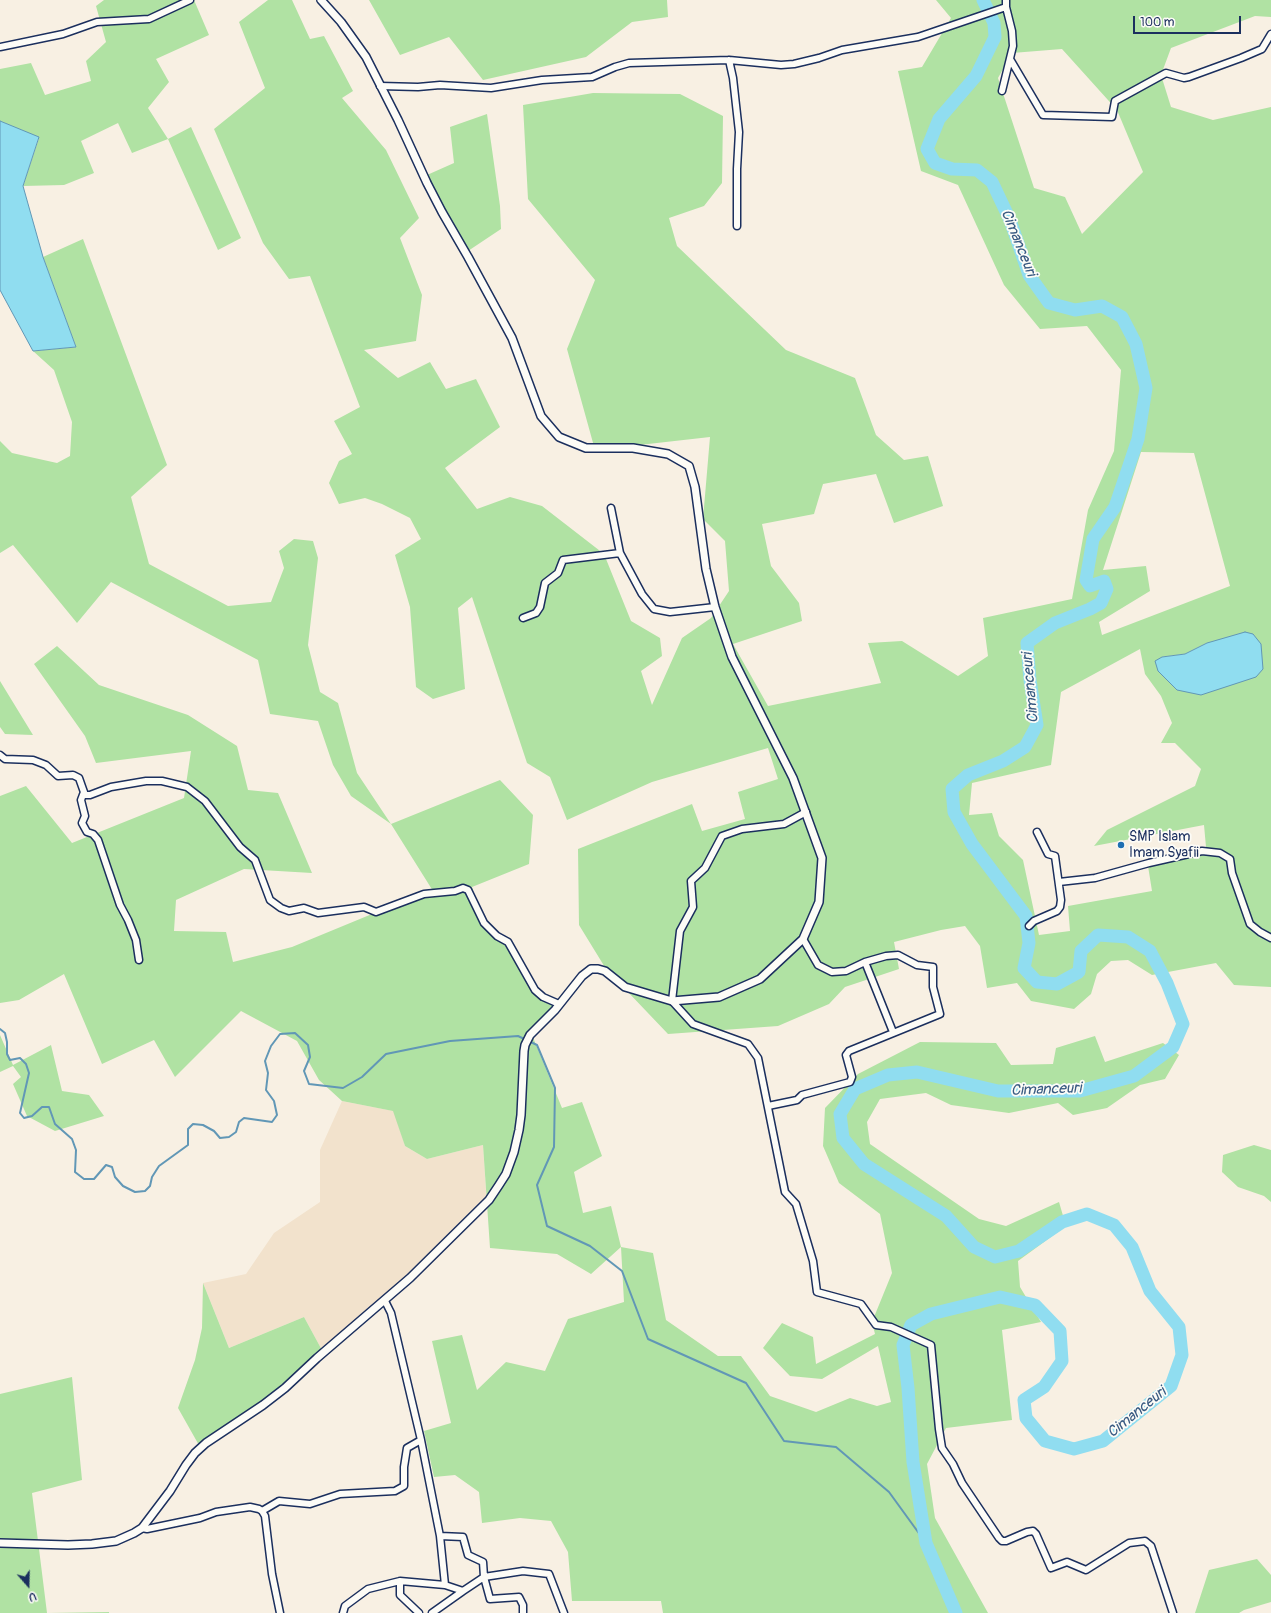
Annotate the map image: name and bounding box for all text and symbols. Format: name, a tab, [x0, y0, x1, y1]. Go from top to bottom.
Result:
scale bar	[1135, 8, 1243, 34]
text: 100 m	[1140, 15, 1174, 30]
water label: Cimanceuri	[996, 207, 1040, 279]
water label: Cimanceuri	[1019, 652, 1043, 724]
place label: SMP Islam Imam Syafii	[1129, 829, 1199, 862]
marker: SMP Islam Imam Syafii	[1116, 840, 1126, 850]
water label: Cimanceuri	[1010, 1080, 1082, 1100]
water label: Cimanceuri	[1104, 1384, 1170, 1442]
north arrow	[8, 1565, 48, 1605]
text: U	[27, 1589, 38, 1604]

